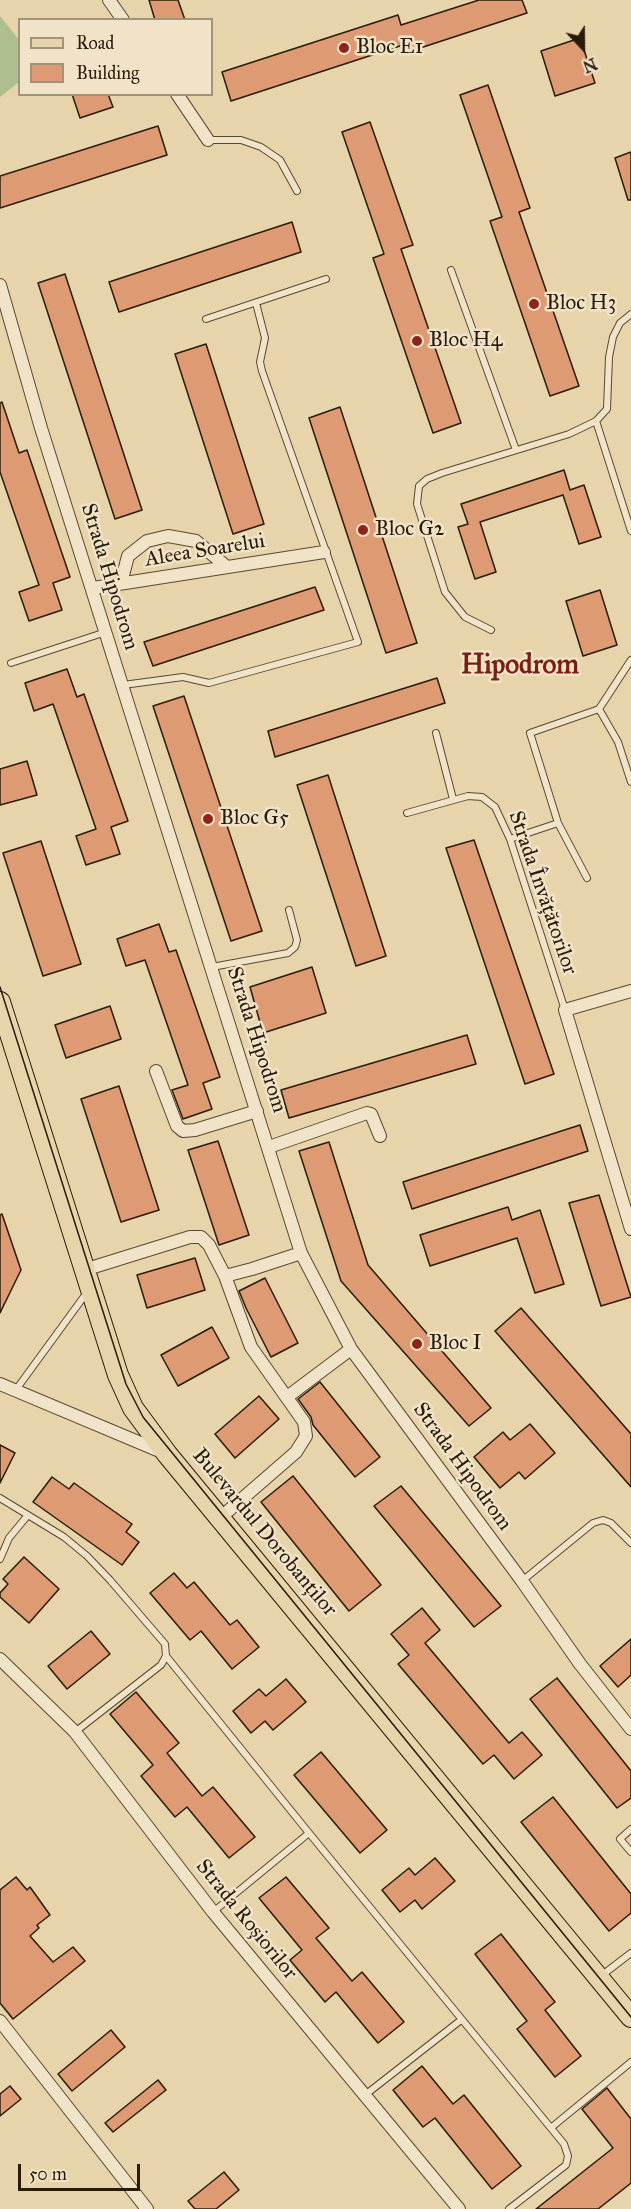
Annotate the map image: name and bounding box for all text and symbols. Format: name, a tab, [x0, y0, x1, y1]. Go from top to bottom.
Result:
legend	[18, 18, 213, 96]
north arrow	[553, 18, 613, 78]
text: Road	[76, 32, 114, 54]
place label: Bloc E1	[356, 35, 423, 61]
marker: Bloc E1	[337, 41, 351, 55]
text: N	[580, 54, 600, 77]
text: Building	[76, 62, 139, 84]
place label: Bloc H3	[546, 291, 616, 317]
marker: Bloc H3	[527, 297, 541, 311]
place label: Bloc H4	[429, 328, 502, 354]
marker: Bloc H4	[410, 334, 424, 348]
street label: Strada Hipodrom	[75, 501, 143, 653]
place label: Bloc G2	[375, 517, 444, 543]
marker: Bloc G2	[356, 523, 370, 537]
street label: Aleea Soarelui	[143, 529, 267, 573]
district label: Hipodrom	[461, 650, 579, 682]
place label: Bloc G5	[220, 806, 289, 832]
street label: Strada Învățătorilor	[502, 808, 582, 978]
marker: Bloc G5	[201, 812, 215, 826]
street label: Strada Hipodrom	[221, 964, 291, 1116]
place label: Bloc I	[429, 1331, 482, 1357]
marker: Bloc I	[410, 1337, 424, 1351]
street label: Strada Hipodrom	[407, 1398, 517, 1536]
street label: Bulevardul Dorobanților	[186, 1444, 342, 1622]
street label: Strada Roșiorilor	[190, 1855, 302, 1985]
scale bar	[21, 2152, 142, 2190]
text: 50 m	[29, 2163, 67, 2185]

